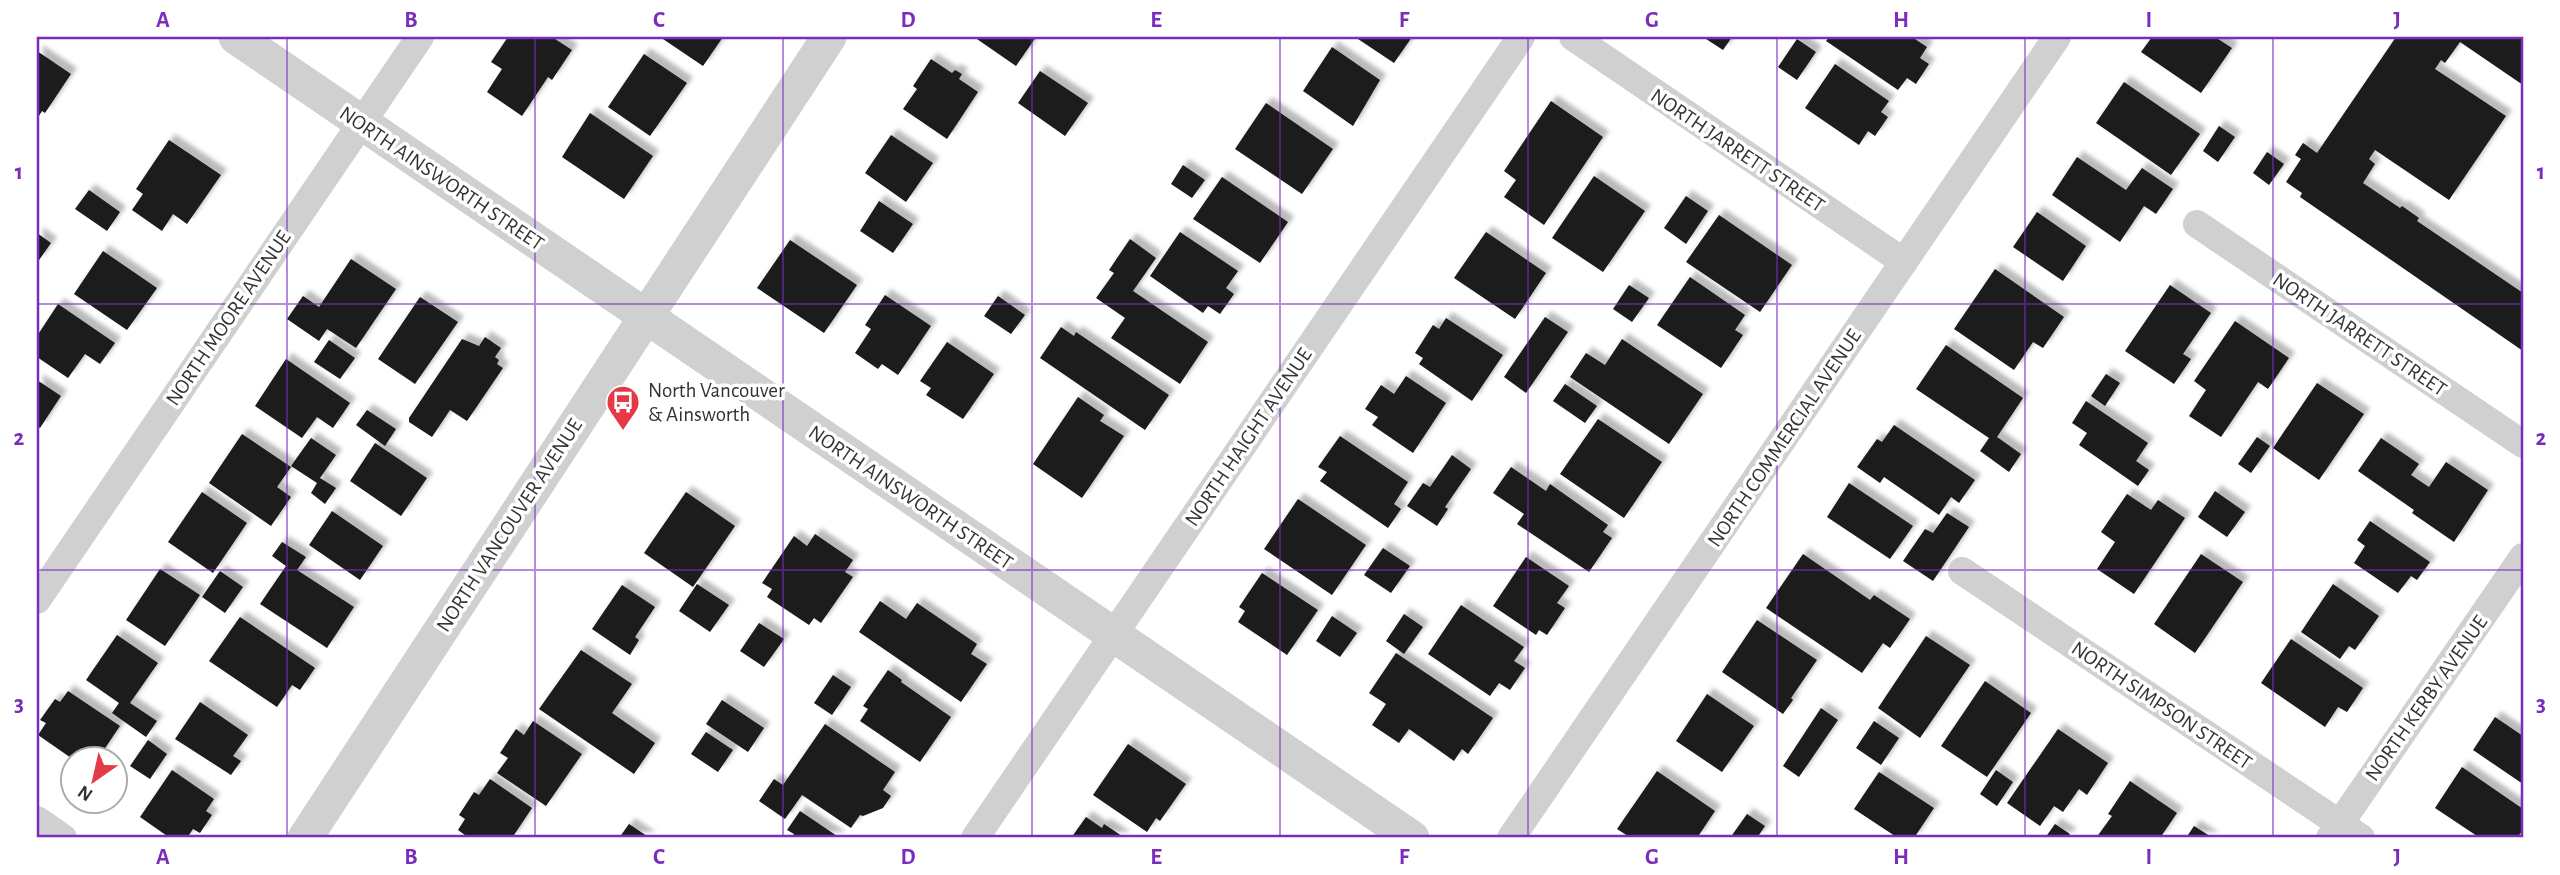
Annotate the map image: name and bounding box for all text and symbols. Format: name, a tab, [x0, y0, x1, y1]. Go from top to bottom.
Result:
text: A	[156, 9, 170, 32]
text: B	[404, 9, 418, 32]
text: C	[653, 9, 665, 32]
text: D	[900, 9, 916, 32]
text: E	[1150, 9, 1162, 32]
text: F	[1399, 9, 1410, 32]
text: G	[1645, 9, 1659, 32]
text: H	[1893, 9, 1909, 32]
text: I	[2146, 9, 2152, 32]
text: J	[2393, 9, 2401, 32]
street label: NORTH JARRETT STREET	[1647, 85, 1828, 216]
street label: NORTH AINSWORTH STREET	[336, 102, 548, 255]
text: 1	[15, 161, 23, 184]
text: 1	[2537, 161, 2545, 184]
street label: NORTH MOORE AVENUE	[162, 227, 295, 410]
street label: NORTH JARRETT STREET	[2269, 269, 2450, 400]
street label: NORTH COMMERCIAL AVENUE	[1704, 326, 1865, 551]
street label: NORTH HAIGHT AVENUE	[1181, 344, 1316, 530]
place label: North Vancouver & Ainsworth	[648, 380, 785, 425]
bus stop icon: North Vancouver & Ainsworth	[604, 383, 642, 432]
street label: NORTH VANCOUVER AVENUE	[433, 415, 586, 636]
street label: NORTH AINSWORTH STREET	[805, 421, 1017, 574]
text: 2	[14, 427, 25, 450]
text: 2	[2536, 427, 2547, 450]
street label: NORTH KERBY AVENUE	[2361, 612, 2491, 785]
street label: NORTH SIMPSON STREET	[2068, 637, 2256, 774]
text: 3	[14, 693, 24, 716]
text: 3	[2536, 693, 2546, 716]
north arrow	[60, 746, 130, 816]
text: N	[75, 781, 96, 804]
text: A	[156, 846, 170, 869]
text: B	[404, 846, 418, 869]
text: C	[653, 846, 665, 869]
text: D	[900, 846, 916, 869]
text: E	[1150, 846, 1162, 869]
text: F	[1399, 846, 1410, 869]
text: G	[1645, 846, 1659, 869]
text: H	[1893, 846, 1909, 869]
text: I	[2146, 846, 2152, 869]
text: J	[2393, 846, 2401, 869]

